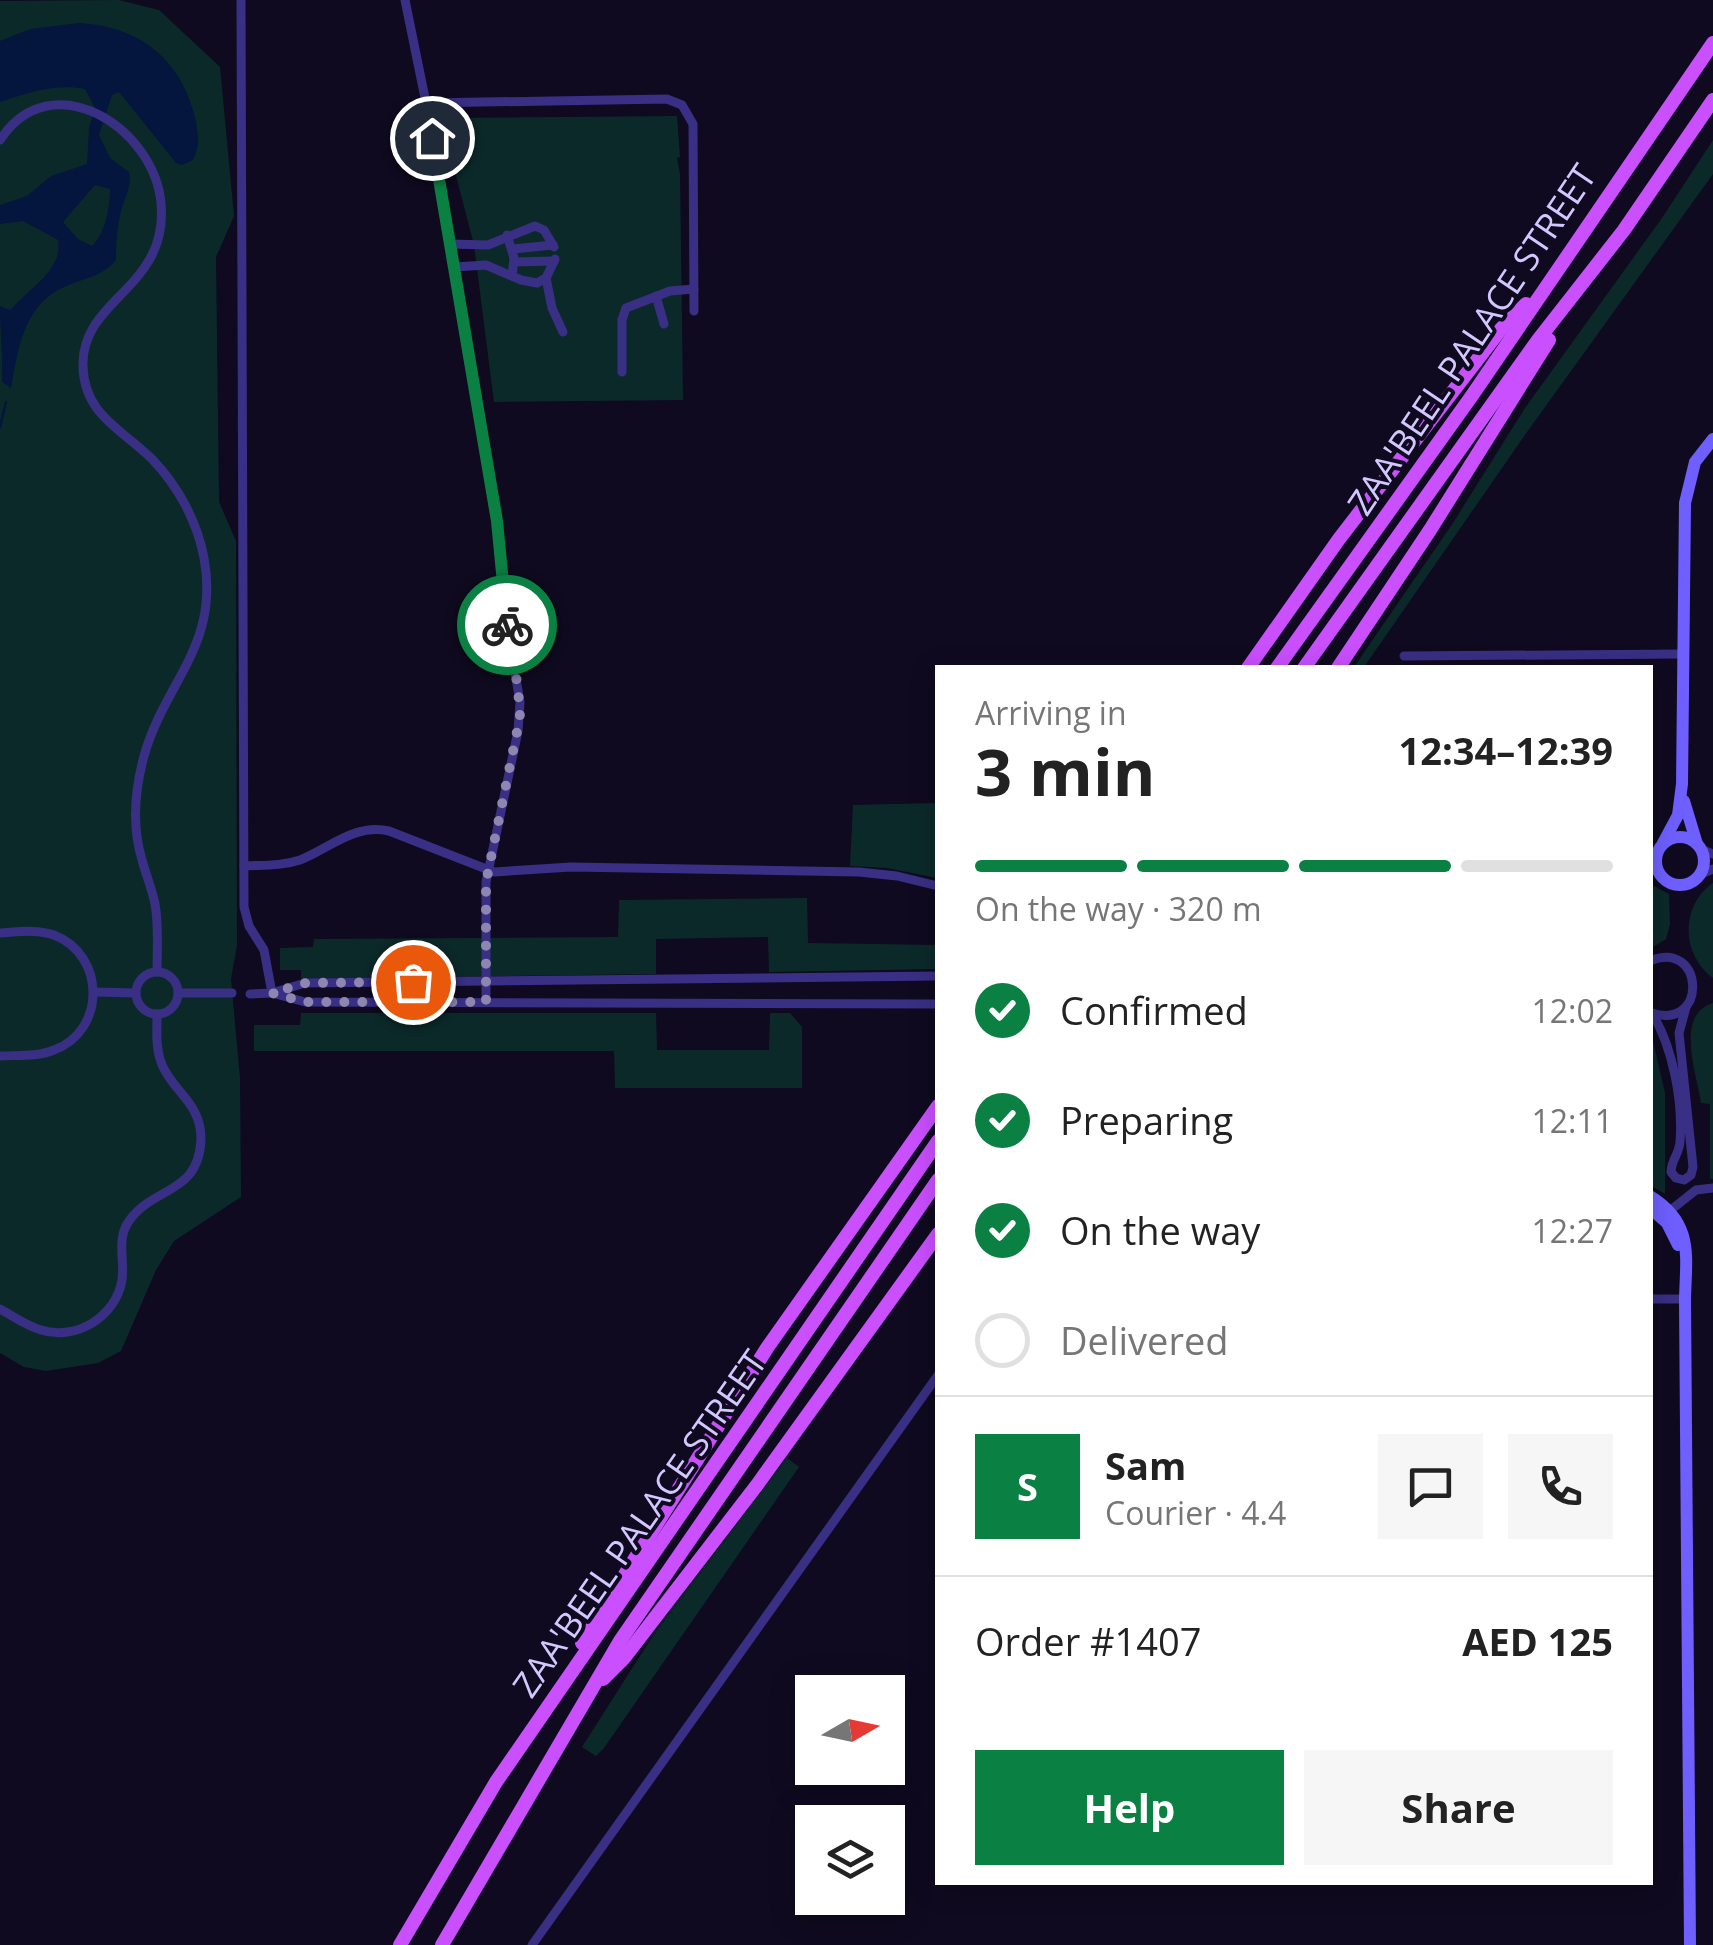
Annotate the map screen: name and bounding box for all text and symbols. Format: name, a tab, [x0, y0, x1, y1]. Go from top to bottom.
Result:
pin	[390, 96, 475, 181]
icon: home	[405, 111, 460, 166]
street label: ZAA'BEEL PALACE STREET	[1336, 155, 1606, 523]
courier	[457, 575, 557, 675]
icon: bike	[480, 598, 535, 653]
text: Arriving in	[975, 691, 1127, 734]
text: 12:34–12:39	[1399, 724, 1613, 776]
text: 3 min	[975, 727, 1155, 815]
text: On the way · 320 m	[975, 887, 1262, 930]
pin	[371, 940, 456, 1025]
icon: bag	[386, 955, 441, 1010]
icon: check	[975, 983, 1030, 1038]
text: Confirmed	[1060, 984, 1248, 1036]
text: 12:02	[1531, 989, 1613, 1032]
icon: check	[975, 1093, 1030, 1148]
text: Preparing	[1060, 1094, 1233, 1146]
text: 12:11	[1531, 1099, 1613, 1142]
icon: check	[975, 1203, 1030, 1258]
text: On the way	[1060, 1204, 1260, 1256]
text: 12:27	[1531, 1209, 1613, 1252]
text: Delivered	[1060, 1314, 1229, 1366]
street label: ZAA'BEEL PALACE STREET	[501, 1340, 777, 1706]
button: chat	[1378, 1434, 1483, 1539]
button: phone	[1508, 1434, 1613, 1539]
text: Sam	[1105, 1439, 1186, 1491]
text: S	[1017, 1460, 1038, 1512]
text: Courier · 4.4	[1105, 1491, 1286, 1534]
text: Order #1407	[975, 1615, 1202, 1667]
text: AED 125	[1462, 1615, 1613, 1667]
north arrow	[795, 1675, 905, 1785]
map controls	[795, 1675, 905, 1915]
button: Help	[975, 1750, 1284, 1865]
button: Share	[1304, 1750, 1613, 1865]
button: layers	[795, 1805, 905, 1915]

